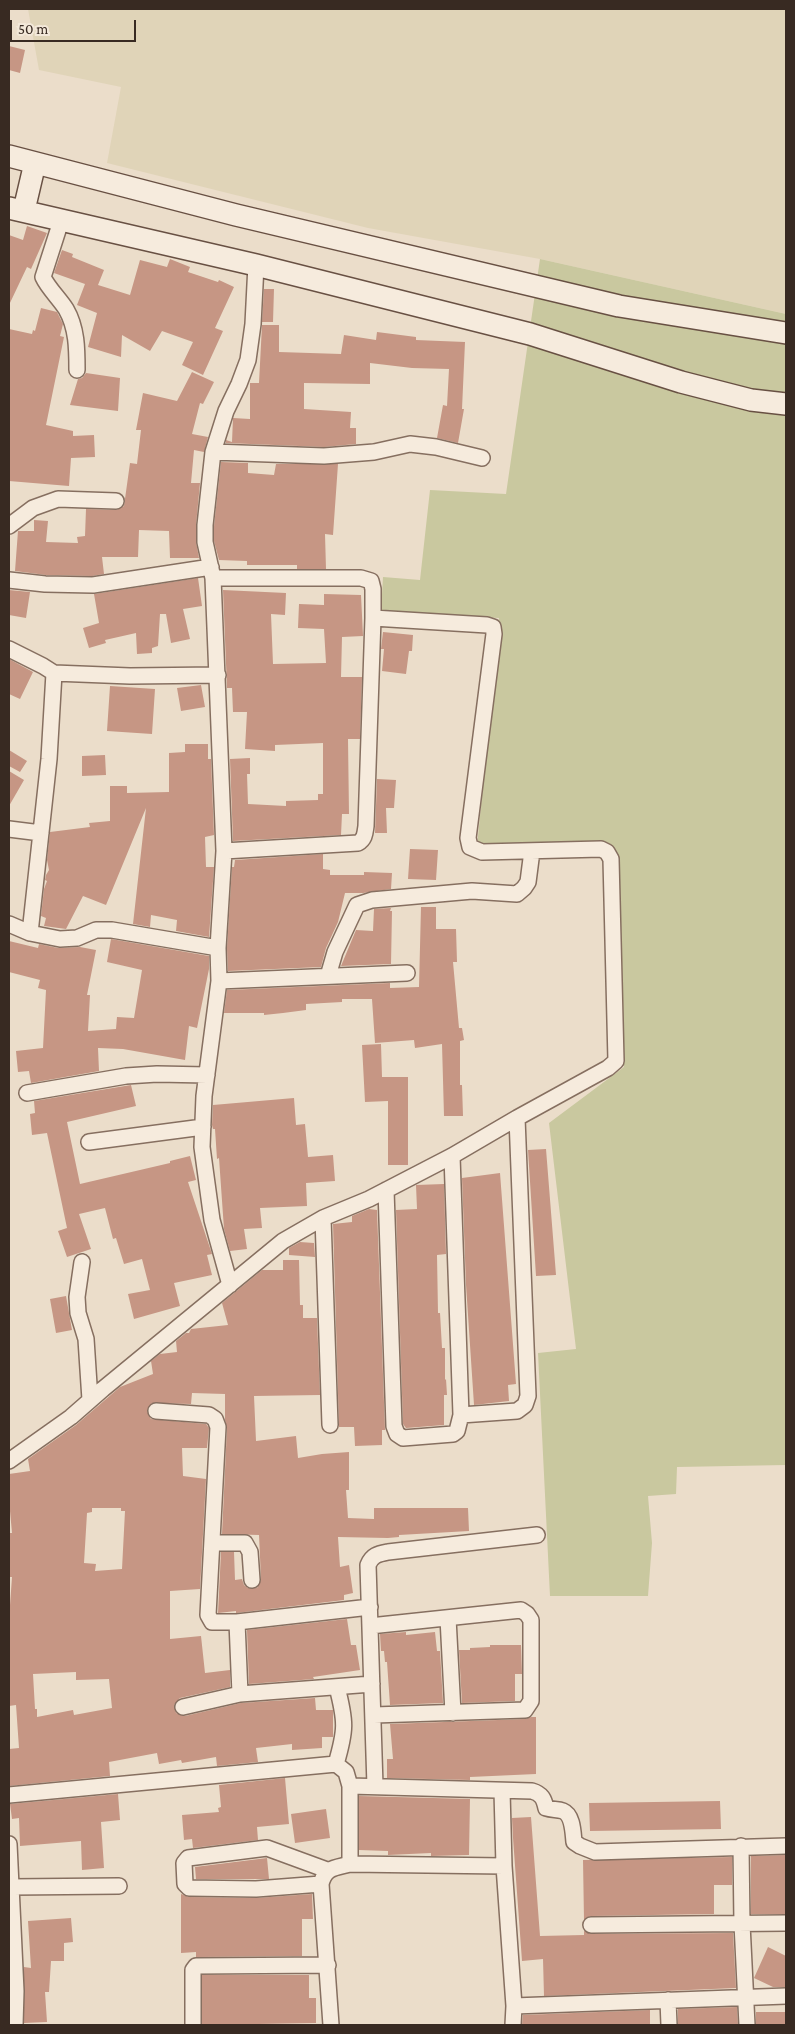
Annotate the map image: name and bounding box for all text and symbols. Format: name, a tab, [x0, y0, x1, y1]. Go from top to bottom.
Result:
scale bar	[12, 10, 139, 42]
text: 50 m	[18, 21, 48, 37]

